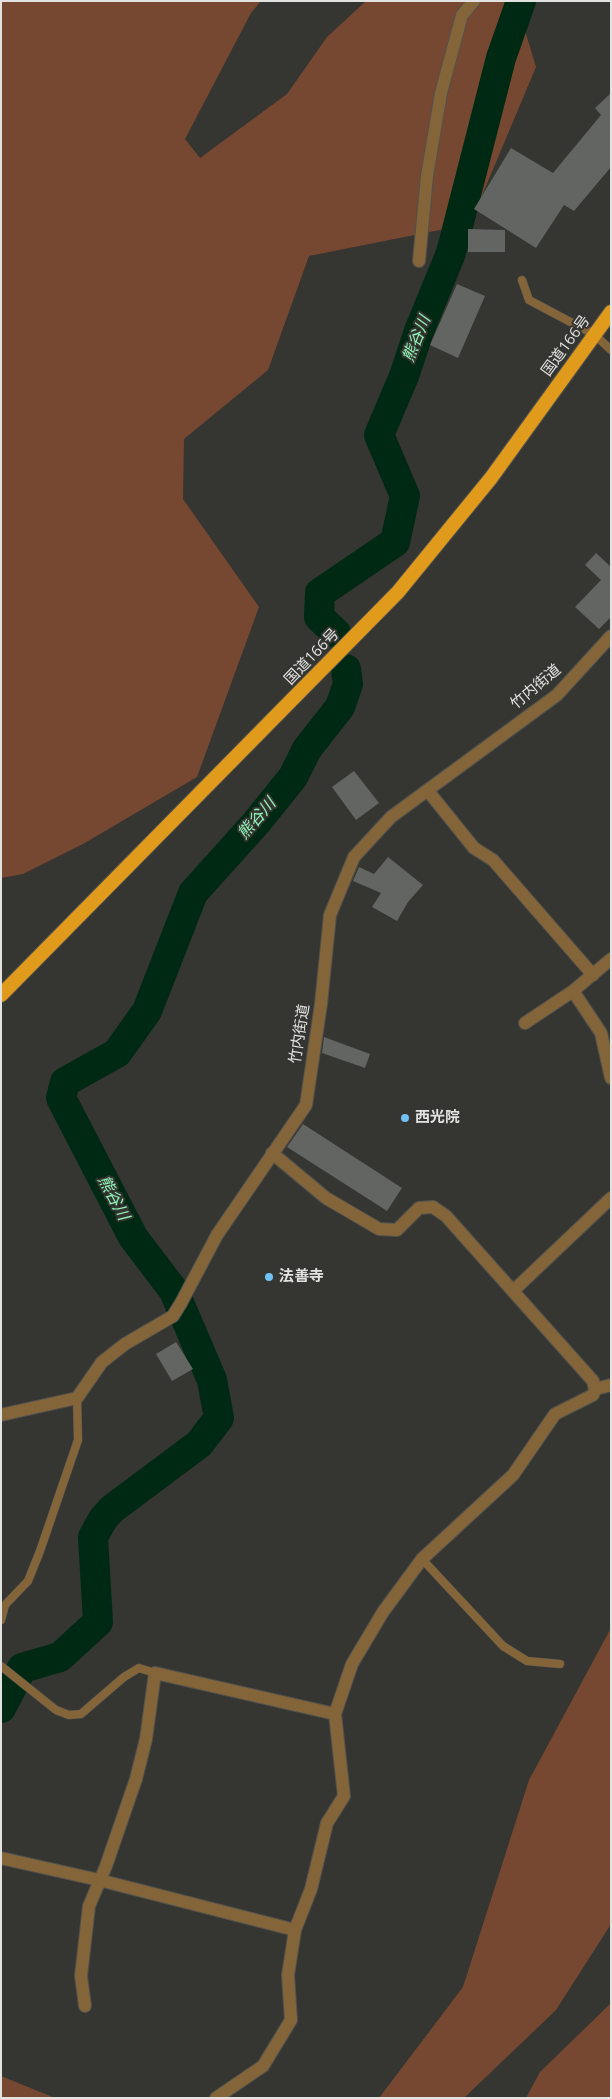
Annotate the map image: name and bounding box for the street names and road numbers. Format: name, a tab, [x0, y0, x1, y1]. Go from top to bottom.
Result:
street label: 国道166号	[538, 312, 594, 380]
street label: 国道166号	[281, 625, 343, 689]
street label: 竹内街道	[507, 661, 565, 713]
street label: 竹内街道	[286, 1003, 314, 1065]

